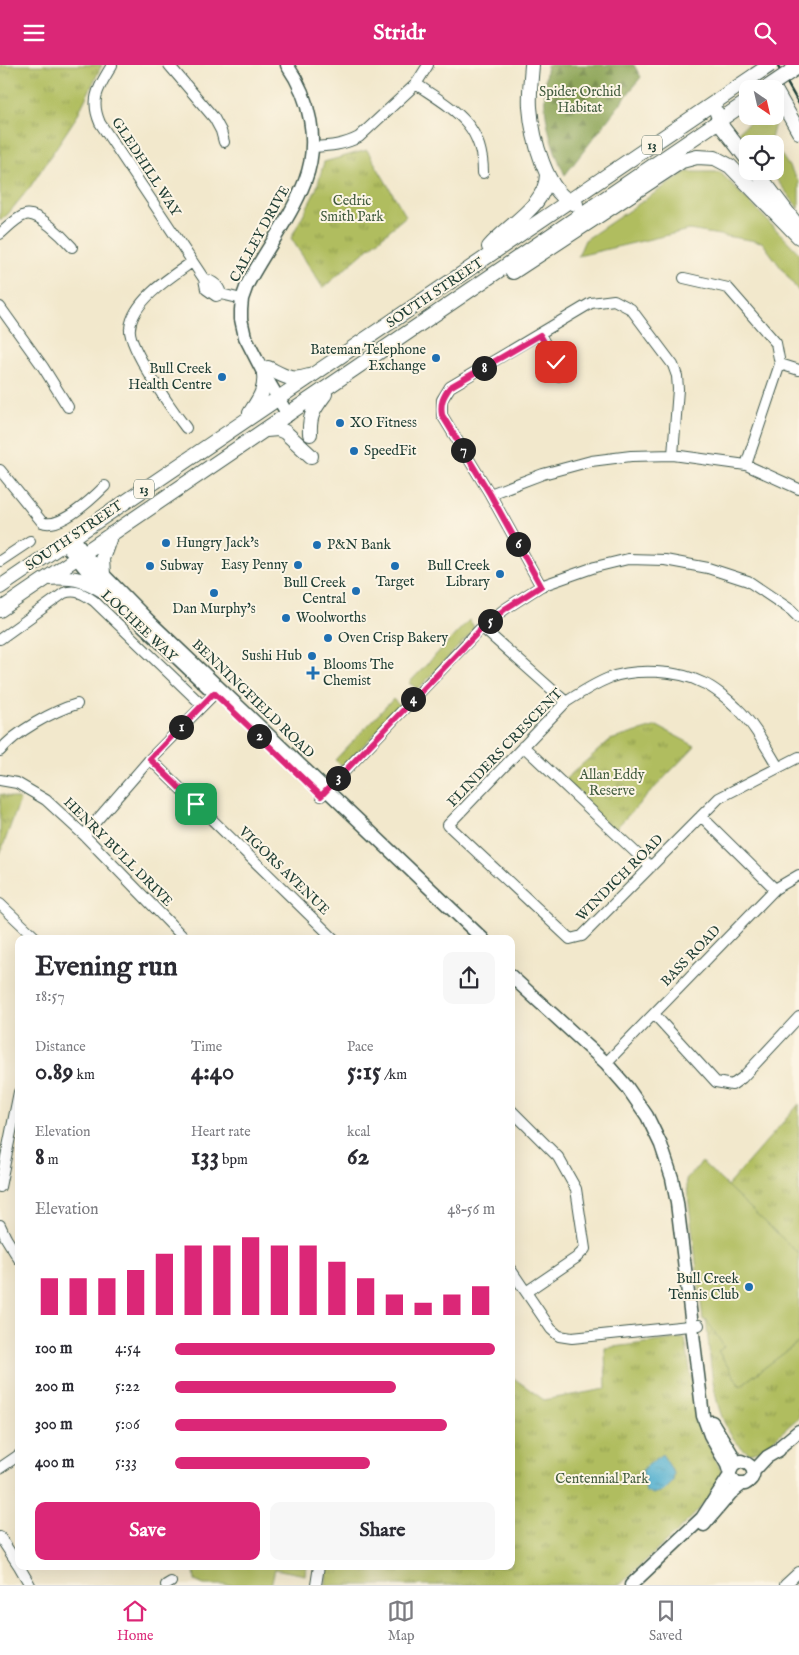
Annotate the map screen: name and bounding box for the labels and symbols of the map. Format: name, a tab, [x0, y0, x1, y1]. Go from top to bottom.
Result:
north arrow	[739, 80, 784, 125]
park label: Spider Orchid Habitat	[539, 83, 621, 117]
street label: GLEDHILL WAY	[107, 114, 185, 221]
road number: 13	[642, 135, 662, 155]
street label: CALLEY DRIVE	[226, 182, 294, 286]
park label: Cedric Smith Park	[320, 192, 384, 226]
street label: SOUTH STREET	[383, 253, 488, 332]
place label: Bateman Telephone Exchange	[310, 341, 427, 375]
pin	[535, 341, 577, 383]
marker: Bateman Telephone Exchange	[430, 352, 442, 364]
pin: 8	[472, 355, 496, 381]
place label: Bull Creek Health Centre	[128, 360, 213, 394]
marker: Bull Creek Health Centre	[216, 371, 228, 383]
place label: XO Fitness	[350, 414, 417, 432]
marker: XO Fitness	[334, 417, 346, 429]
pin: 7	[450, 437, 476, 463]
place label: SpeedFit	[364, 442, 417, 460]
marker: SpeedFit	[348, 445, 360, 457]
road number: 13	[134, 479, 154, 499]
street label: SOUTH STREET	[22, 496, 127, 575]
pin: 6	[506, 531, 530, 557]
place label: Hungry Jack's	[176, 534, 259, 552]
place label: P&N Bank	[327, 536, 392, 554]
marker: Hungry Jack's	[160, 537, 172, 549]
marker: P&N Bank	[311, 539, 323, 551]
place label: Easy Penny	[221, 556, 288, 574]
place label: Subway	[160, 557, 204, 575]
place label: Bull Creek Library	[427, 557, 491, 591]
marker: Easy Penny	[292, 559, 304, 571]
marker: Subway	[144, 560, 156, 572]
marker: Target	[389, 560, 401, 572]
marker: Bull Creek Library	[494, 568, 506, 580]
place label: Target	[375, 573, 415, 591]
place label: Bull Creek Central	[283, 574, 347, 608]
marker: Bull Creek Central	[350, 585, 362, 597]
street label: LOCHEE WAY	[97, 586, 182, 667]
marker: Dan Murphy's	[208, 587, 220, 599]
place label: Dan Murphy's	[172, 600, 256, 618]
place label: Woolworths	[296, 609, 366, 627]
pin: 5	[478, 609, 502, 633]
marker: Woolworths	[280, 612, 292, 624]
place label: Oven Crisp Bakery	[338, 629, 448, 647]
marker: Oven Crisp Bakery	[322, 632, 334, 644]
street label: BENNINGFIELD ROAD	[188, 636, 318, 762]
place label: Sushi Hub	[242, 647, 302, 665]
marker: Sushi Hub	[306, 650, 318, 662]
place label: Blooms The Chemist	[323, 656, 395, 690]
marker: Blooms The Chemist	[307, 667, 319, 679]
street label: FLINDERS CRESCENT	[444, 684, 567, 811]
pin: 4	[400, 687, 426, 711]
pin: 1	[168, 715, 194, 739]
pin: 2	[246, 723, 272, 749]
pin: 3	[326, 765, 350, 791]
park label: Allan Eddy Reserve	[578, 766, 645, 800]
pin	[175, 783, 217, 825]
street label: HENRY BULL DRIVE	[60, 794, 177, 911]
street label: VIGORS AVENUE	[234, 822, 334, 919]
street label: WINDICH ROAD	[573, 831, 667, 925]
street label: BASS ROAD	[657, 922, 725, 990]
place label: Bull Creek Tennis Club	[668, 1270, 740, 1304]
marker: Bull Creek Tennis Club	[743, 1281, 755, 1293]
park label: Centennial Park	[555, 1470, 649, 1488]

